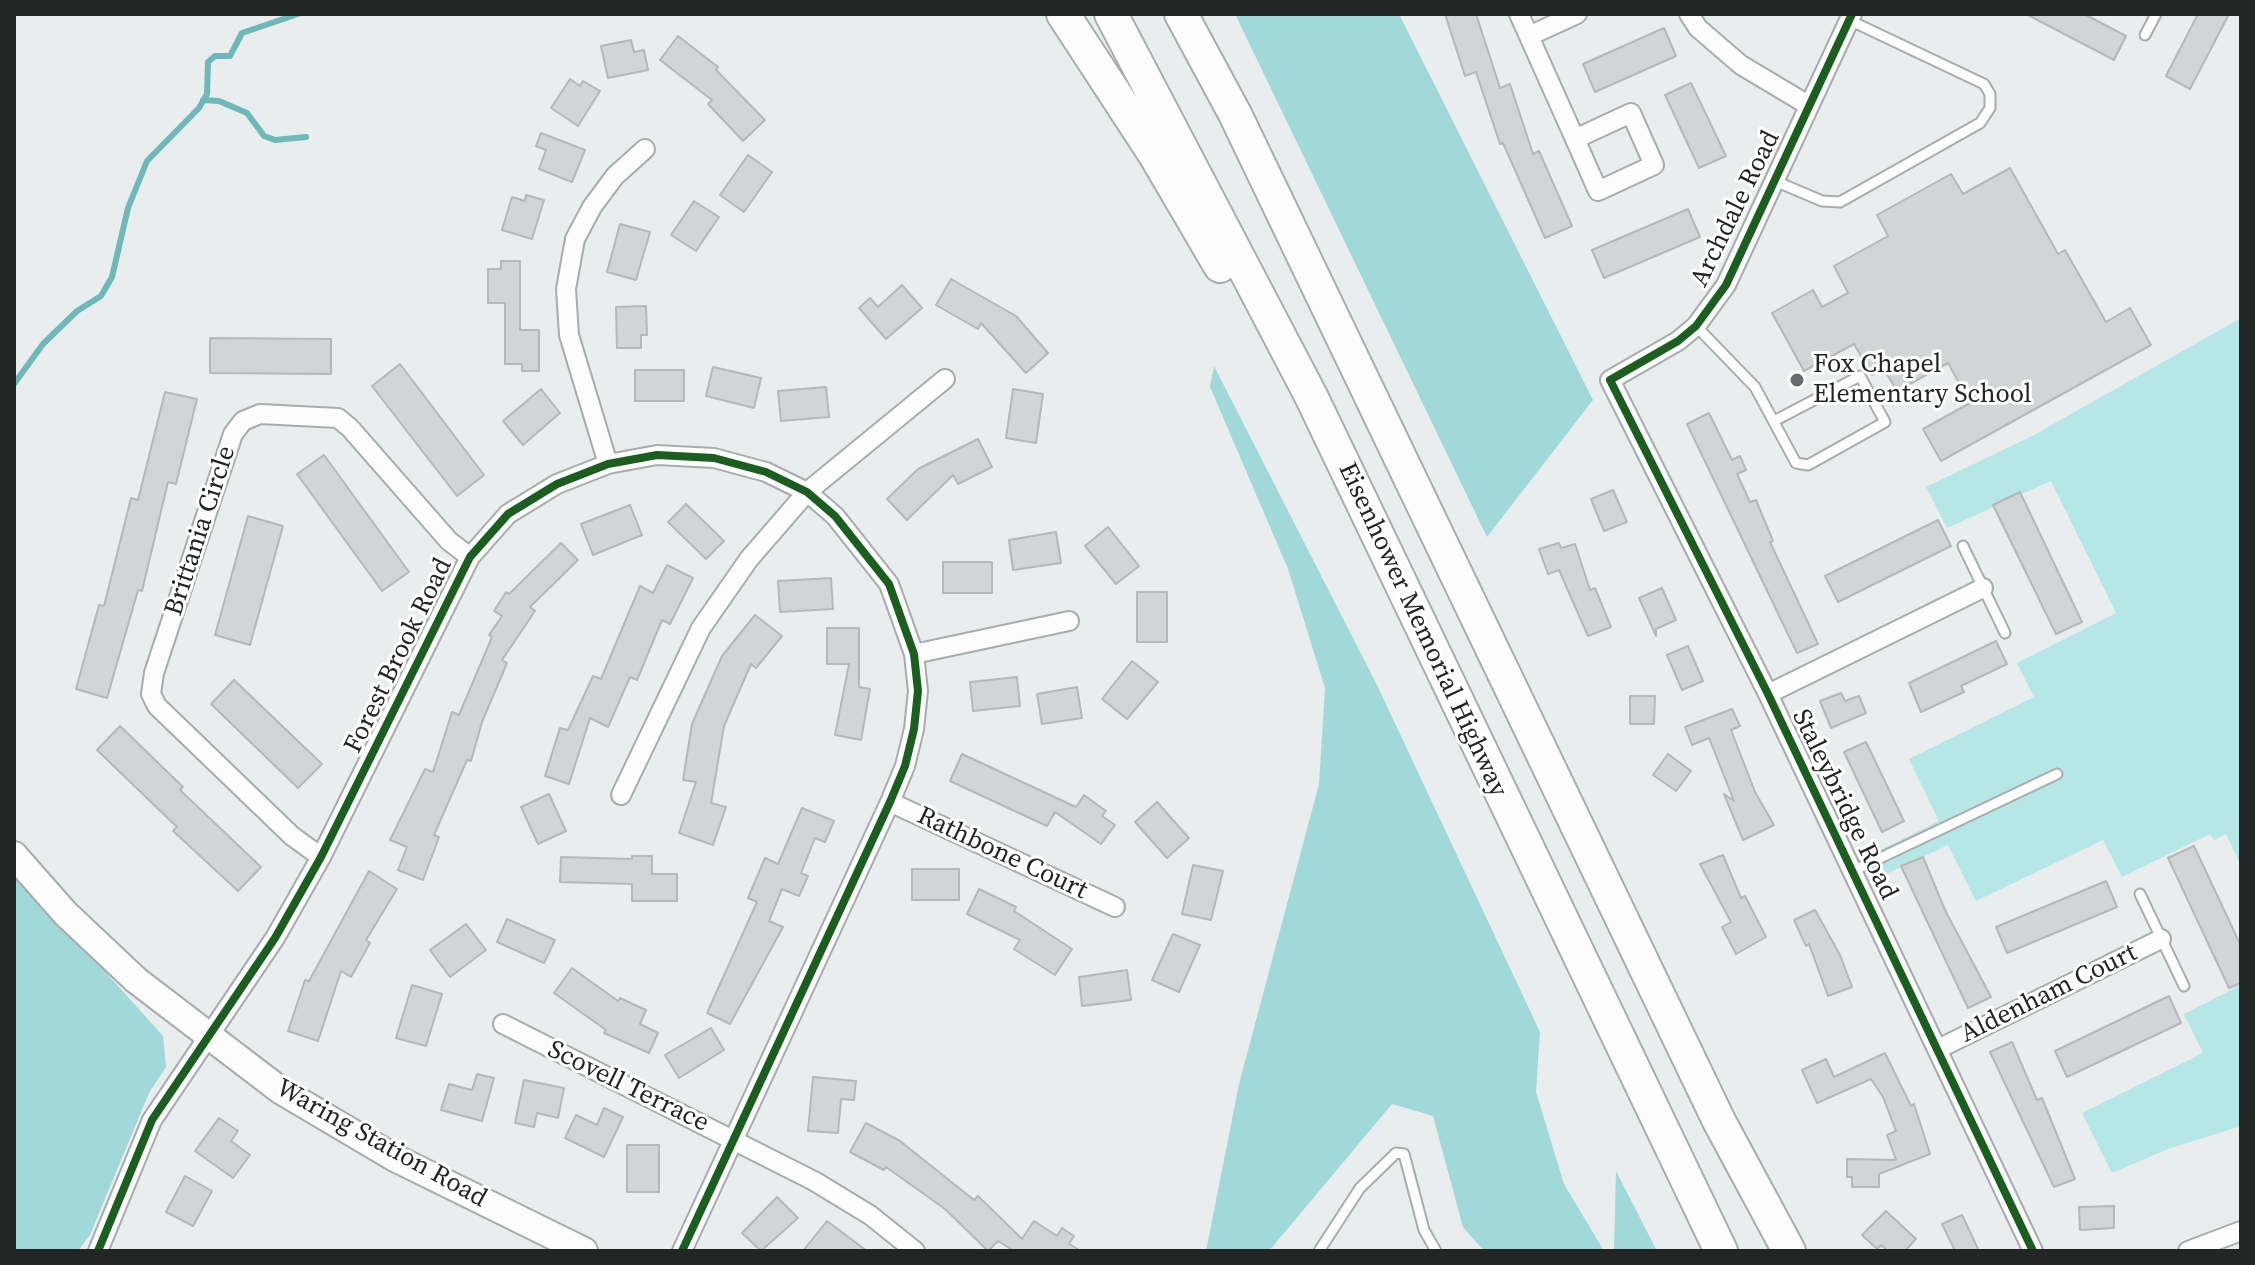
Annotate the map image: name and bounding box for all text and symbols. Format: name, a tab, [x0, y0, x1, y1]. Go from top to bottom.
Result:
street label: Archdale Road	[1685, 126, 1787, 292]
place label: Fox Chapel Elementary School	[1813, 349, 2032, 410]
marker: Fox Chapel Elementary School	[1788, 371, 1806, 389]
street label: Brittania Circle	[159, 442, 243, 620]
street label: Eisenhower Memorial Highway	[1331, 458, 1513, 802]
street label: Forest Brook Road	[338, 554, 460, 758]
street label: Staleybridge Road	[1784, 705, 1904, 905]
street label: Rathbone Court	[912, 801, 1092, 907]
street label: Aldenham Court	[1956, 938, 2142, 1050]
street label: Scovell Terrace	[542, 1035, 714, 1139]
street label: Waring Station Road	[270, 1073, 492, 1215]

